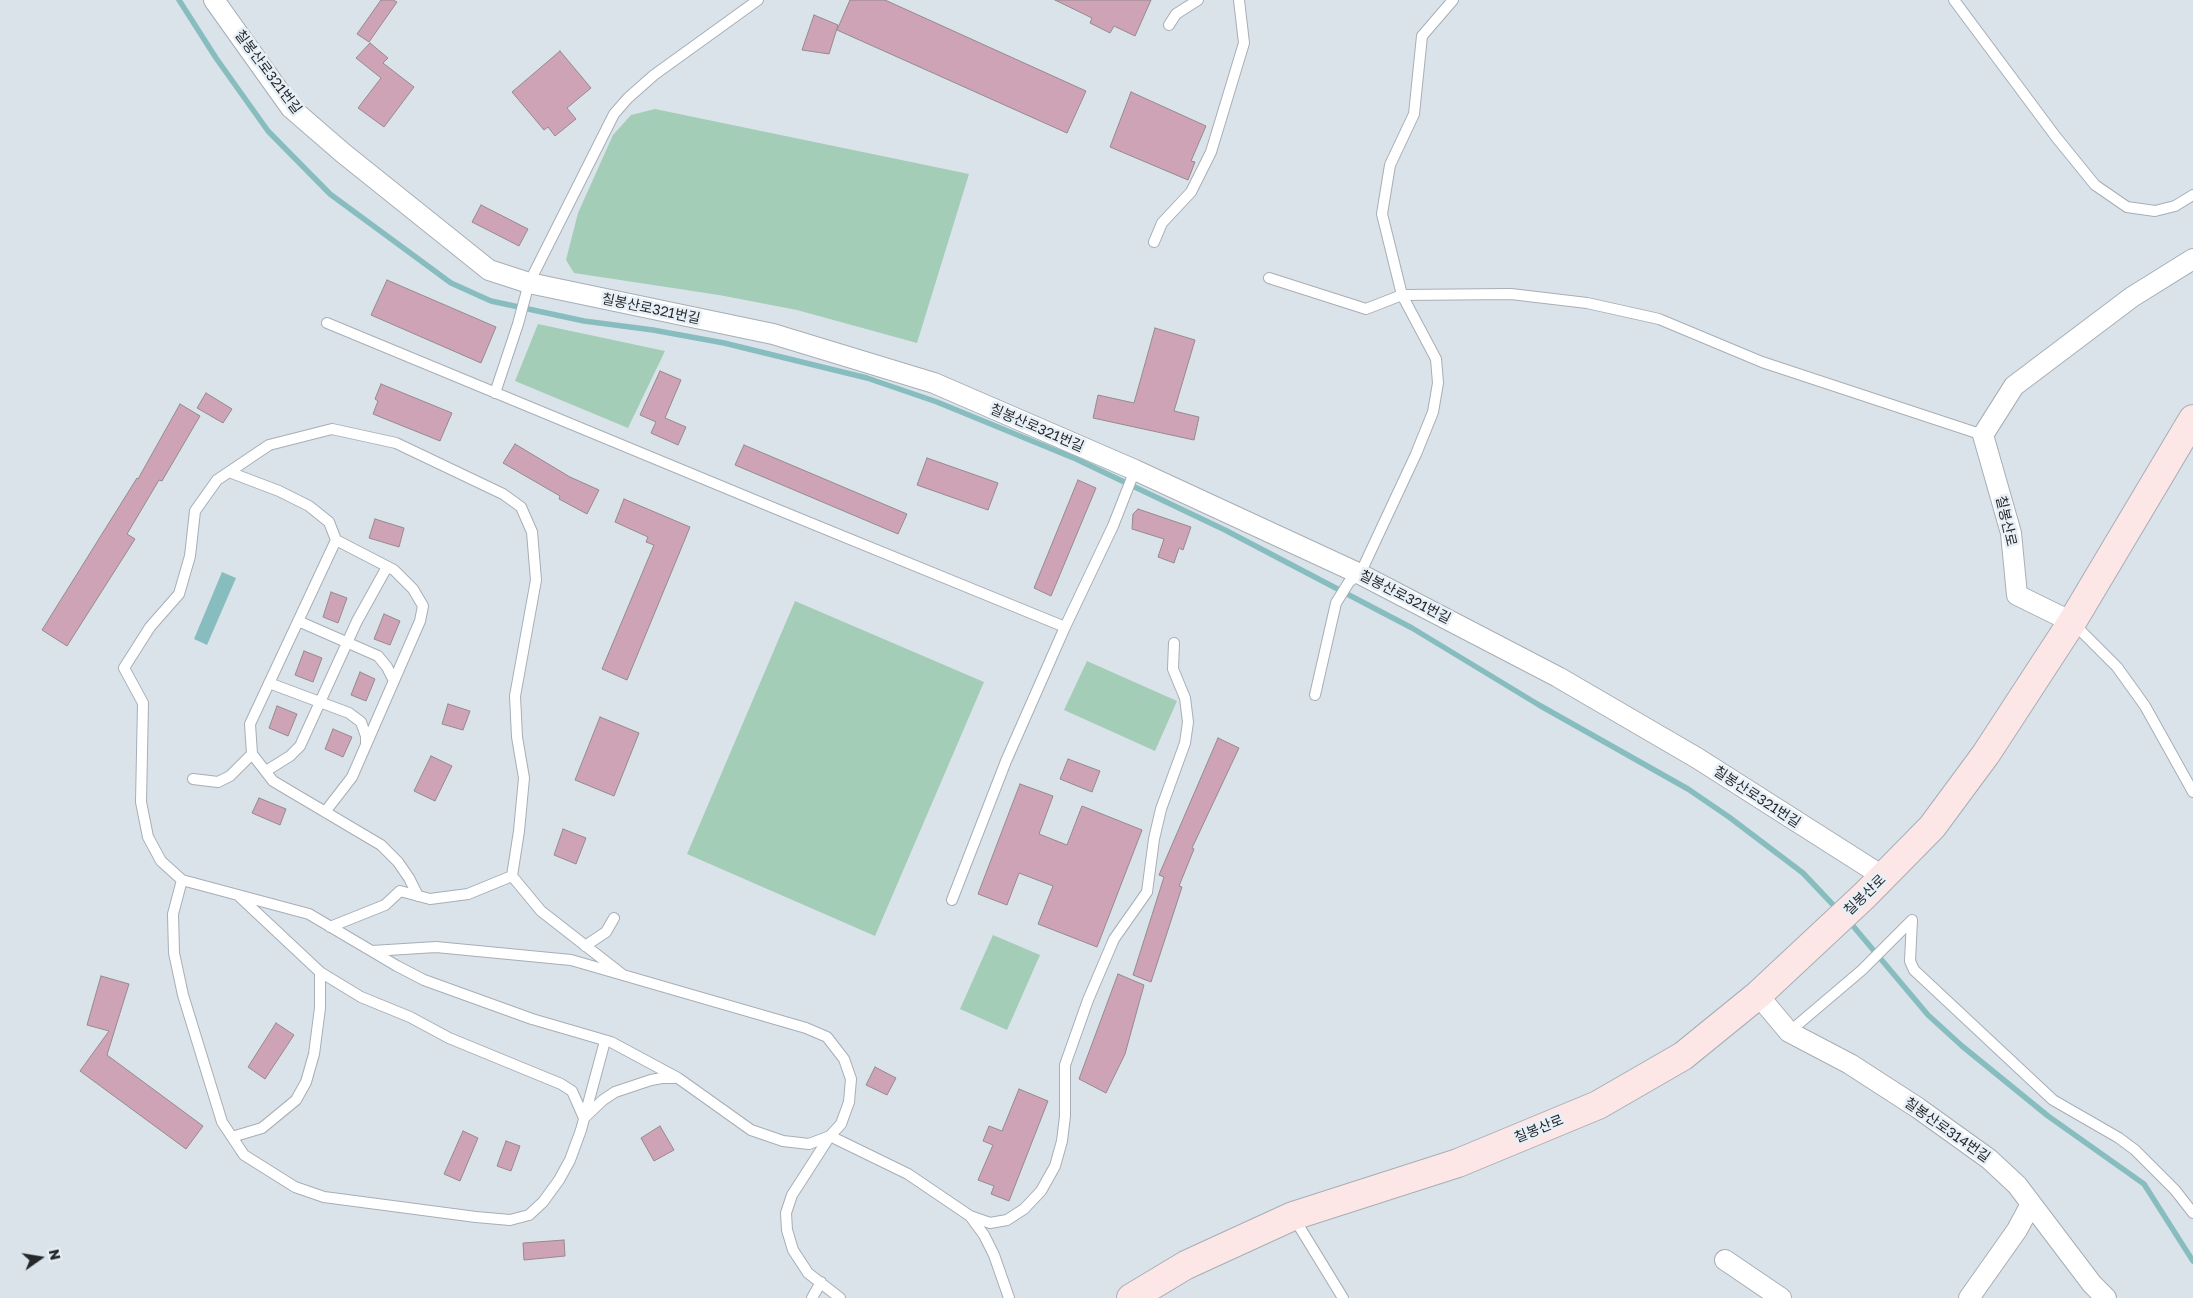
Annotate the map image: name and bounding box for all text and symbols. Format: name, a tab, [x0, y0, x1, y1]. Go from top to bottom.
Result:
street label: 칠봉산로321번길	[231, 27, 305, 117]
street label: 칠봉산로321번길	[600, 290, 702, 328]
street label: 칠봉산로321번길	[988, 401, 1086, 455]
street label: 칠봉산로	[1992, 494, 2020, 548]
street label: 칠봉산로321번길	[1356, 567, 1454, 627]
street label: 칠봉산로321번길	[1710, 763, 1804, 831]
street label: 칠봉산로	[1841, 871, 1889, 919]
street label: 칠봉산로314번길	[1901, 1094, 1993, 1166]
street label: 칠봉산로	[1512, 1112, 1566, 1146]
north arrow	[15, 1233, 65, 1283]
text: N	[46, 1247, 65, 1262]

